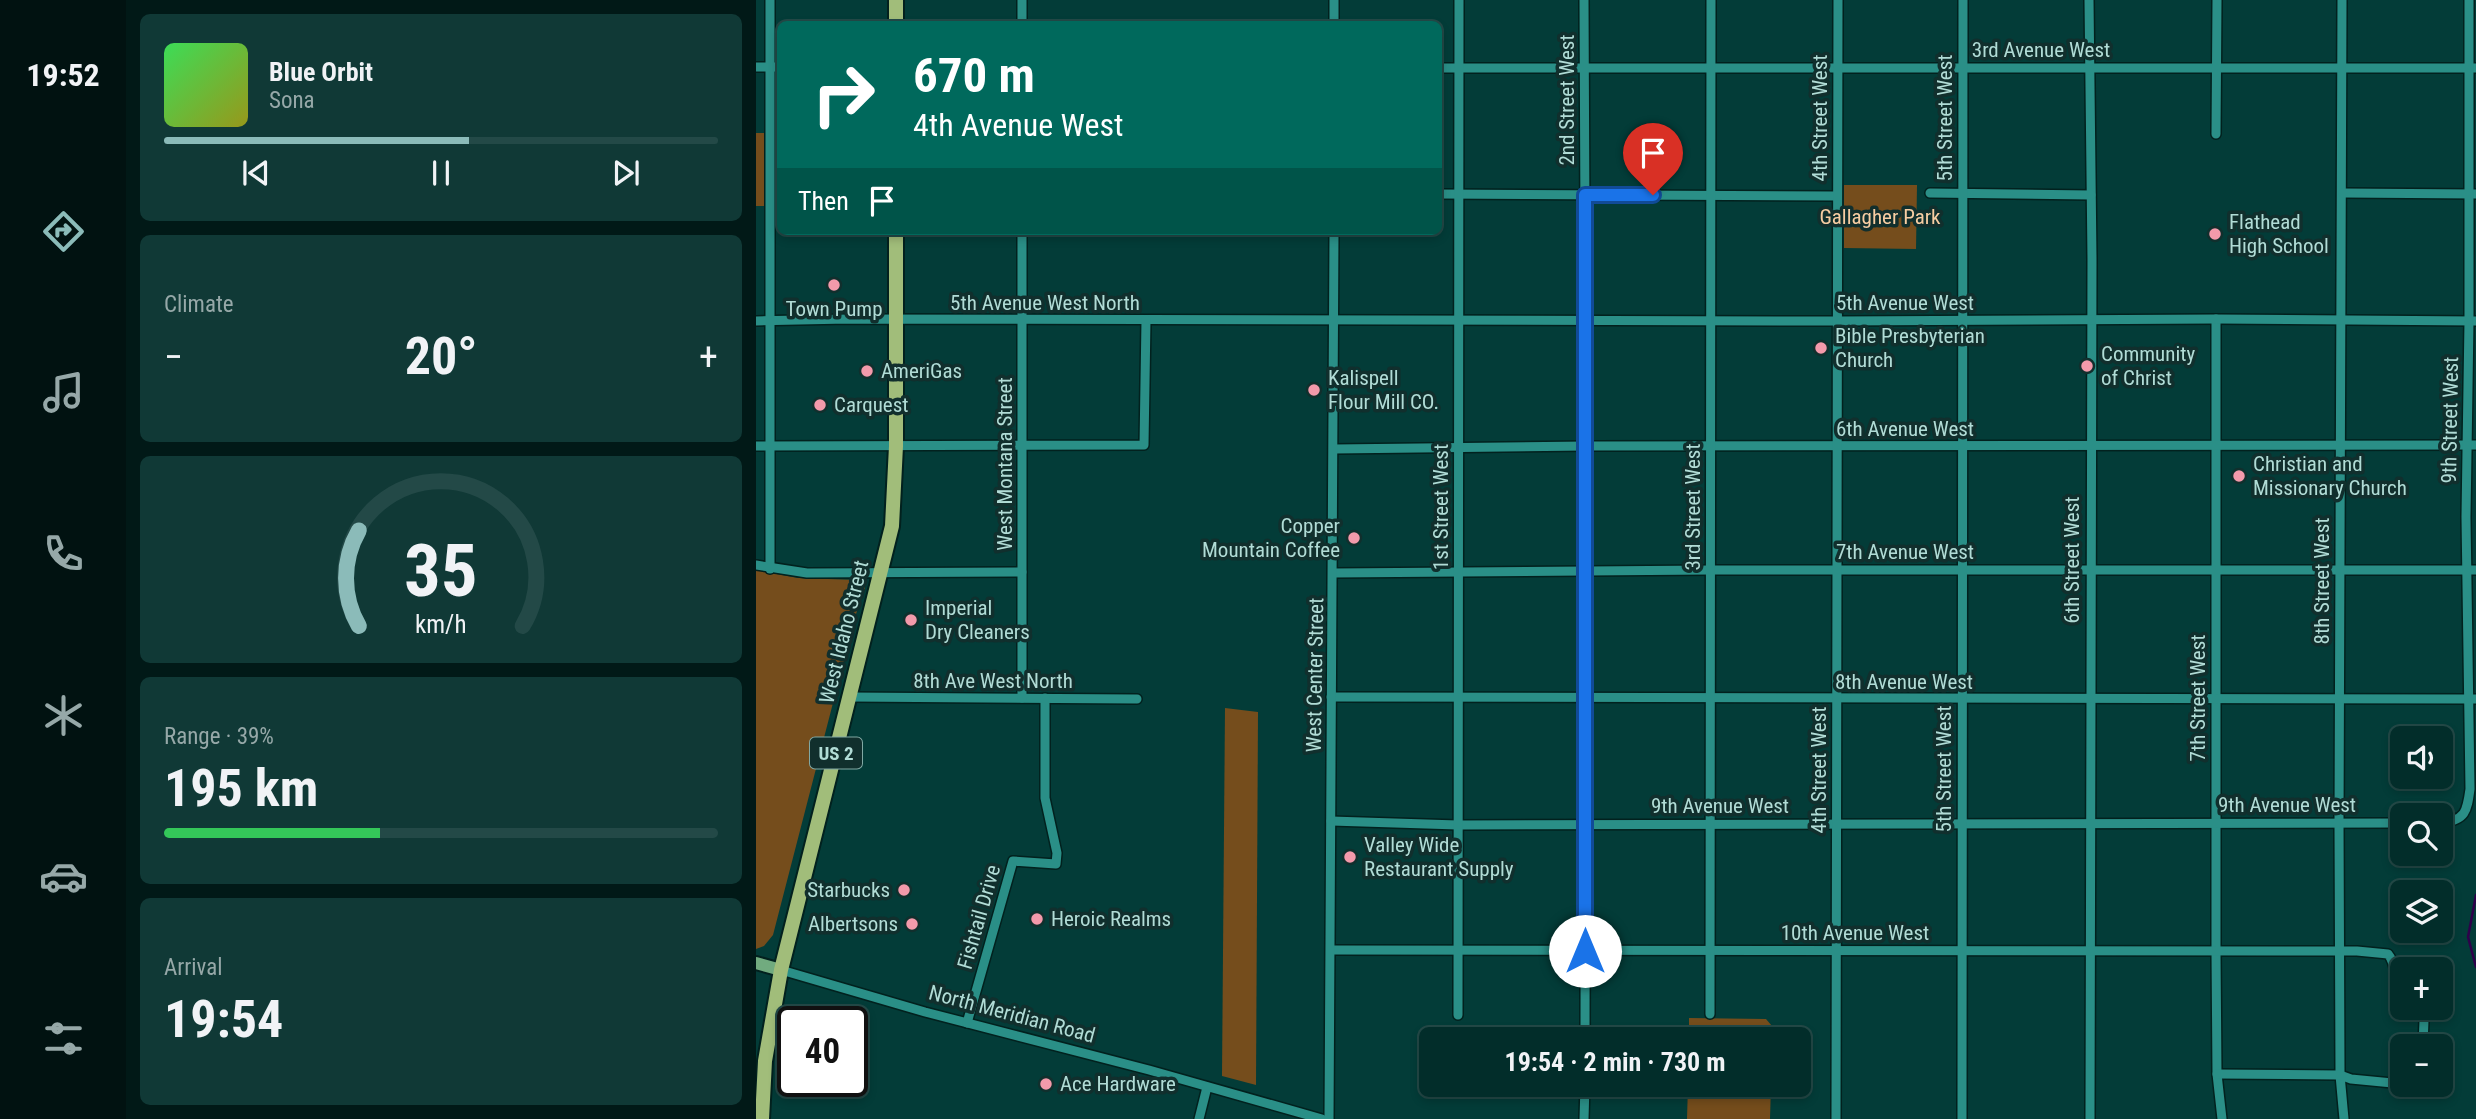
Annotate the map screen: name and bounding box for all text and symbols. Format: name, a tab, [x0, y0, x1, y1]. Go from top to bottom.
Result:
street label: 2nd Street West	[1555, 34, 1579, 166]
street label: 3rd Avenue West	[1972, 38, 2110, 62]
text: 670 m	[913, 47, 1035, 104]
icon: right	[798, 49, 889, 140]
street label: 4th Street West	[1808, 55, 1832, 181]
street label: 5th Street West	[1933, 55, 1957, 181]
text: 19:52	[26, 56, 100, 94]
text: Blue Orbit	[269, 57, 373, 87]
text: Sona	[269, 87, 315, 114]
text: 4th Avenue West	[913, 106, 1123, 144]
pin	[1623, 123, 1683, 195]
icon: arrive	[1634, 134, 1672, 172]
icon: previous	[237, 154, 275, 192]
icon: pause	[422, 154, 460, 192]
icon: next	[607, 154, 645, 192]
icon: arrive	[863, 182, 901, 220]
text: Then	[798, 186, 849, 216]
park label: Gallagher Park	[1819, 205, 1941, 229]
icon: directions	[39, 207, 88, 256]
place label: Flathead High School	[2229, 210, 2329, 258]
marker: Flathead High School	[2207, 226, 2223, 242]
marker: Town Pump	[826, 277, 842, 293]
text: Climate	[164, 291, 234, 318]
street label: 5th Avenue West North	[950, 291, 1140, 315]
street label: 5th Avenue West	[1836, 291, 1974, 315]
place label: Town Pump	[785, 297, 883, 321]
place label: Bible Presbyterian Church	[1835, 324, 1985, 372]
text: 20°	[405, 326, 477, 387]
text: −	[164, 335, 183, 379]
text: +	[699, 335, 718, 379]
marker: Bible Presbyterian Church	[1813, 340, 1829, 356]
place label: Community of Christ	[2101, 342, 2195, 390]
street label: 9th Street West	[2437, 356, 2463, 484]
marker: Community of Christ	[2079, 358, 2095, 374]
place label: AmeriGas	[881, 359, 962, 383]
marker: AmeriGas	[859, 363, 875, 379]
place label: Kalispell Flour Mill CO.	[1328, 366, 1439, 414]
icon: music	[39, 368, 88, 417]
street label: West Montana Street	[993, 377, 1017, 551]
marker: Kalispell Flour Mill CO.	[1306, 382, 1322, 398]
place label: Carquest	[834, 393, 908, 417]
marker: Carquest	[812, 397, 828, 413]
street label: 6th Avenue West	[1836, 417, 1974, 441]
street label: 3rd Street West	[1681, 443, 1705, 571]
street label: 1st Street West	[1429, 444, 1453, 570]
place label: Christian and Missionary Church	[2253, 452, 2407, 500]
marker: Christian and Missionary Church	[2231, 468, 2247, 484]
street label: 6th Street West	[2060, 497, 2084, 623]
place label: Copper Mountain Coffee	[1202, 514, 1340, 562]
street label: 8th Street West	[2310, 518, 2334, 644]
text: 35	[404, 528, 478, 614]
icon: phone	[39, 529, 88, 578]
marker: Copper Mountain Coffee	[1346, 530, 1362, 546]
street label: 7th Avenue West	[1836, 540, 1974, 564]
street label: West Idaho Street	[815, 558, 873, 706]
place label: Imperial Dry Cleaners	[925, 596, 1030, 644]
street label: West Center Street	[1302, 598, 1328, 752]
text: km/h	[415, 609, 467, 638]
marker: Imperial Dry Cleaners	[903, 612, 919, 628]
street label: 7th Street West	[2186, 635, 2210, 761]
street label: 8th Ave West North	[913, 669, 1073, 693]
street label: 8th Avenue West	[1835, 670, 1973, 694]
icon: climate	[39, 691, 88, 740]
street label: 5th Street West	[1932, 706, 1956, 832]
street label: 4th Street West	[1807, 707, 1831, 833]
text: Range · 39%	[164, 723, 274, 750]
map controls	[2390, 726, 2453, 1097]
button: sound	[2390, 726, 2453, 789]
road number: US 2	[810, 738, 862, 768]
text: 195 km	[164, 758, 318, 819]
street label: 9th Avenue West	[2218, 793, 2356, 817]
street label: 9th Avenue West	[1651, 794, 1789, 818]
button: search	[2390, 803, 2453, 866]
place label: Valley Wide Restaurant Supply	[1364, 833, 1514, 881]
marker: Valley Wide Restaurant Supply	[1342, 849, 1358, 865]
icon: car	[39, 852, 88, 901]
street label: Fishtail Drive	[953, 862, 1005, 972]
place label: Starbucks	[807, 878, 890, 902]
button: layers	[2390, 880, 2453, 943]
marker: Starbucks	[896, 882, 912, 898]
place label: Heroic Realms	[1051, 907, 1171, 931]
marker: Heroic Realms	[1029, 911, 1045, 927]
place label: Albertsons	[808, 912, 898, 936]
position arrow	[1548, 914, 1622, 988]
marker: Albertsons	[904, 916, 920, 932]
street label: 10th Avenue West	[1781, 921, 1929, 945]
text: Arrival	[164, 954, 223, 981]
button: +	[2390, 957, 2453, 1020]
street label: North Meridian Road	[926, 980, 1098, 1048]
text: 19:54	[164, 989, 283, 1050]
speed limit sign: 40	[777, 1006, 868, 1097]
icon: filters	[39, 1014, 88, 1063]
button: −	[2390, 1034, 2453, 1097]
text: 19:54 · 2 min · 730 m	[1505, 1047, 1725, 1077]
place label: Ace Hardware	[1060, 1072, 1176, 1096]
marker: Ace Hardware	[1038, 1076, 1054, 1092]

